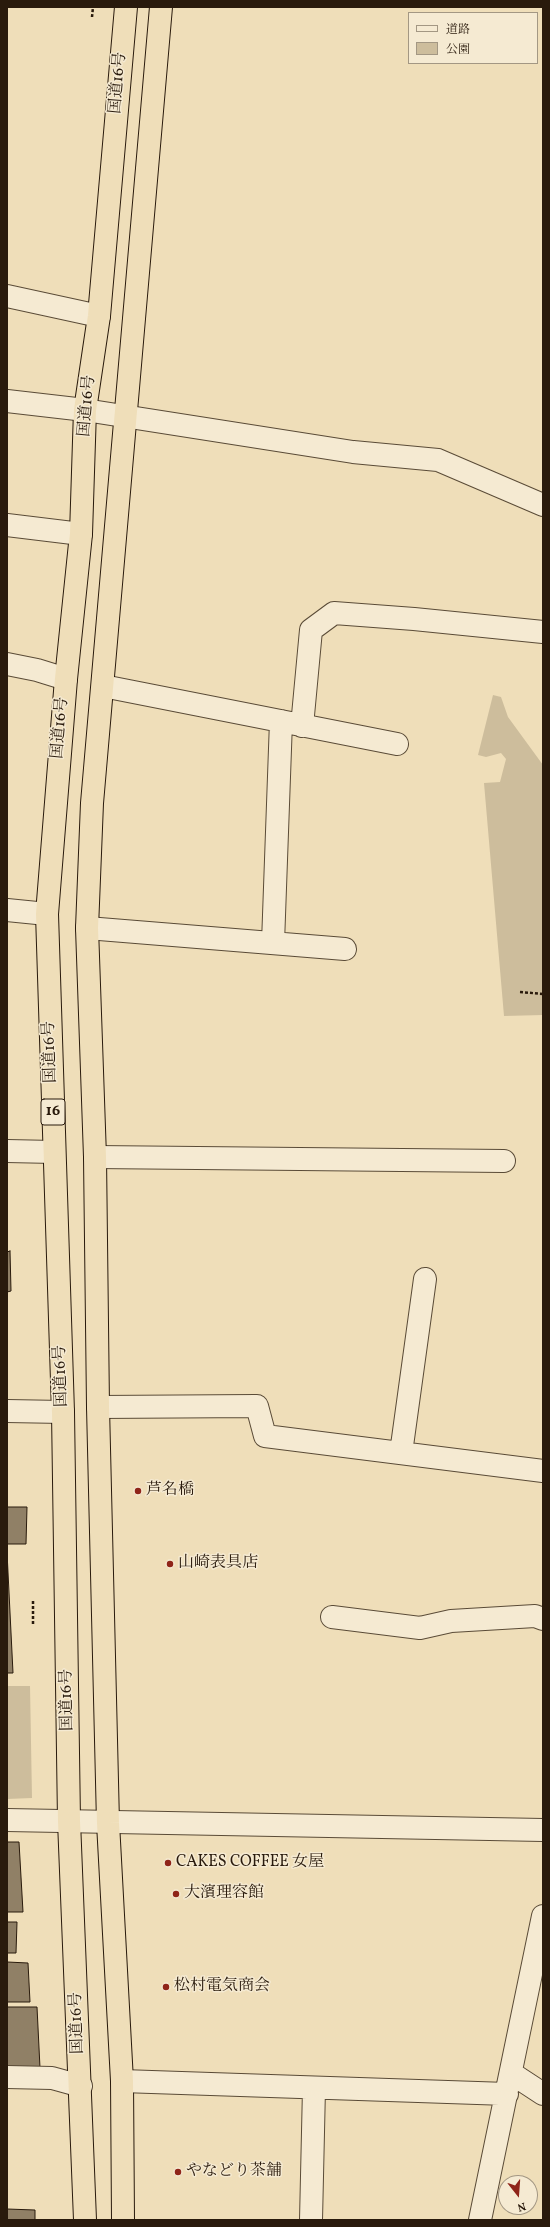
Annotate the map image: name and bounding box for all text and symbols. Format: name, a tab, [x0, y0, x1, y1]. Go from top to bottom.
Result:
legend	[408, 12, 538, 64]
text: 道路	[446, 22, 470, 38]
text: 公園	[446, 42, 470, 58]
street label: 国道16号	[107, 51, 131, 115]
street label: 国道16号	[76, 374, 100, 438]
street label: 国道16号	[49, 696, 73, 760]
street label: 国道16号	[40, 1021, 62, 1083]
road number: 16	[41, 1099, 65, 1125]
street label: 国道16号	[51, 1345, 73, 1407]
place label: 芦名橋	[146, 1481, 194, 1501]
marker: 芦名橋	[133, 1486, 143, 1496]
place label: 山崎表具店	[178, 1554, 258, 1574]
marker: 山崎表具店	[165, 1559, 175, 1569]
street label: 国道16号	[58, 1669, 78, 1731]
place label: CAKES COFFEE 女屋	[176, 1853, 324, 1873]
marker: CAKES COFFEE 女屋	[163, 1858, 173, 1868]
place label: 大濱理容館	[184, 1884, 264, 1904]
marker: 大濱理容館	[171, 1889, 181, 1899]
place label: 松村電気商会	[174, 1977, 270, 1997]
marker: 松村電気商会	[161, 1982, 171, 1992]
street label: 国道16号	[67, 1992, 89, 2054]
place label: やなどり茶舗	[186, 2162, 282, 2182]
marker: やなどり茶舗	[173, 2167, 183, 2177]
north arrow	[498, 2175, 538, 2215]
text: N	[515, 2198, 527, 2214]

